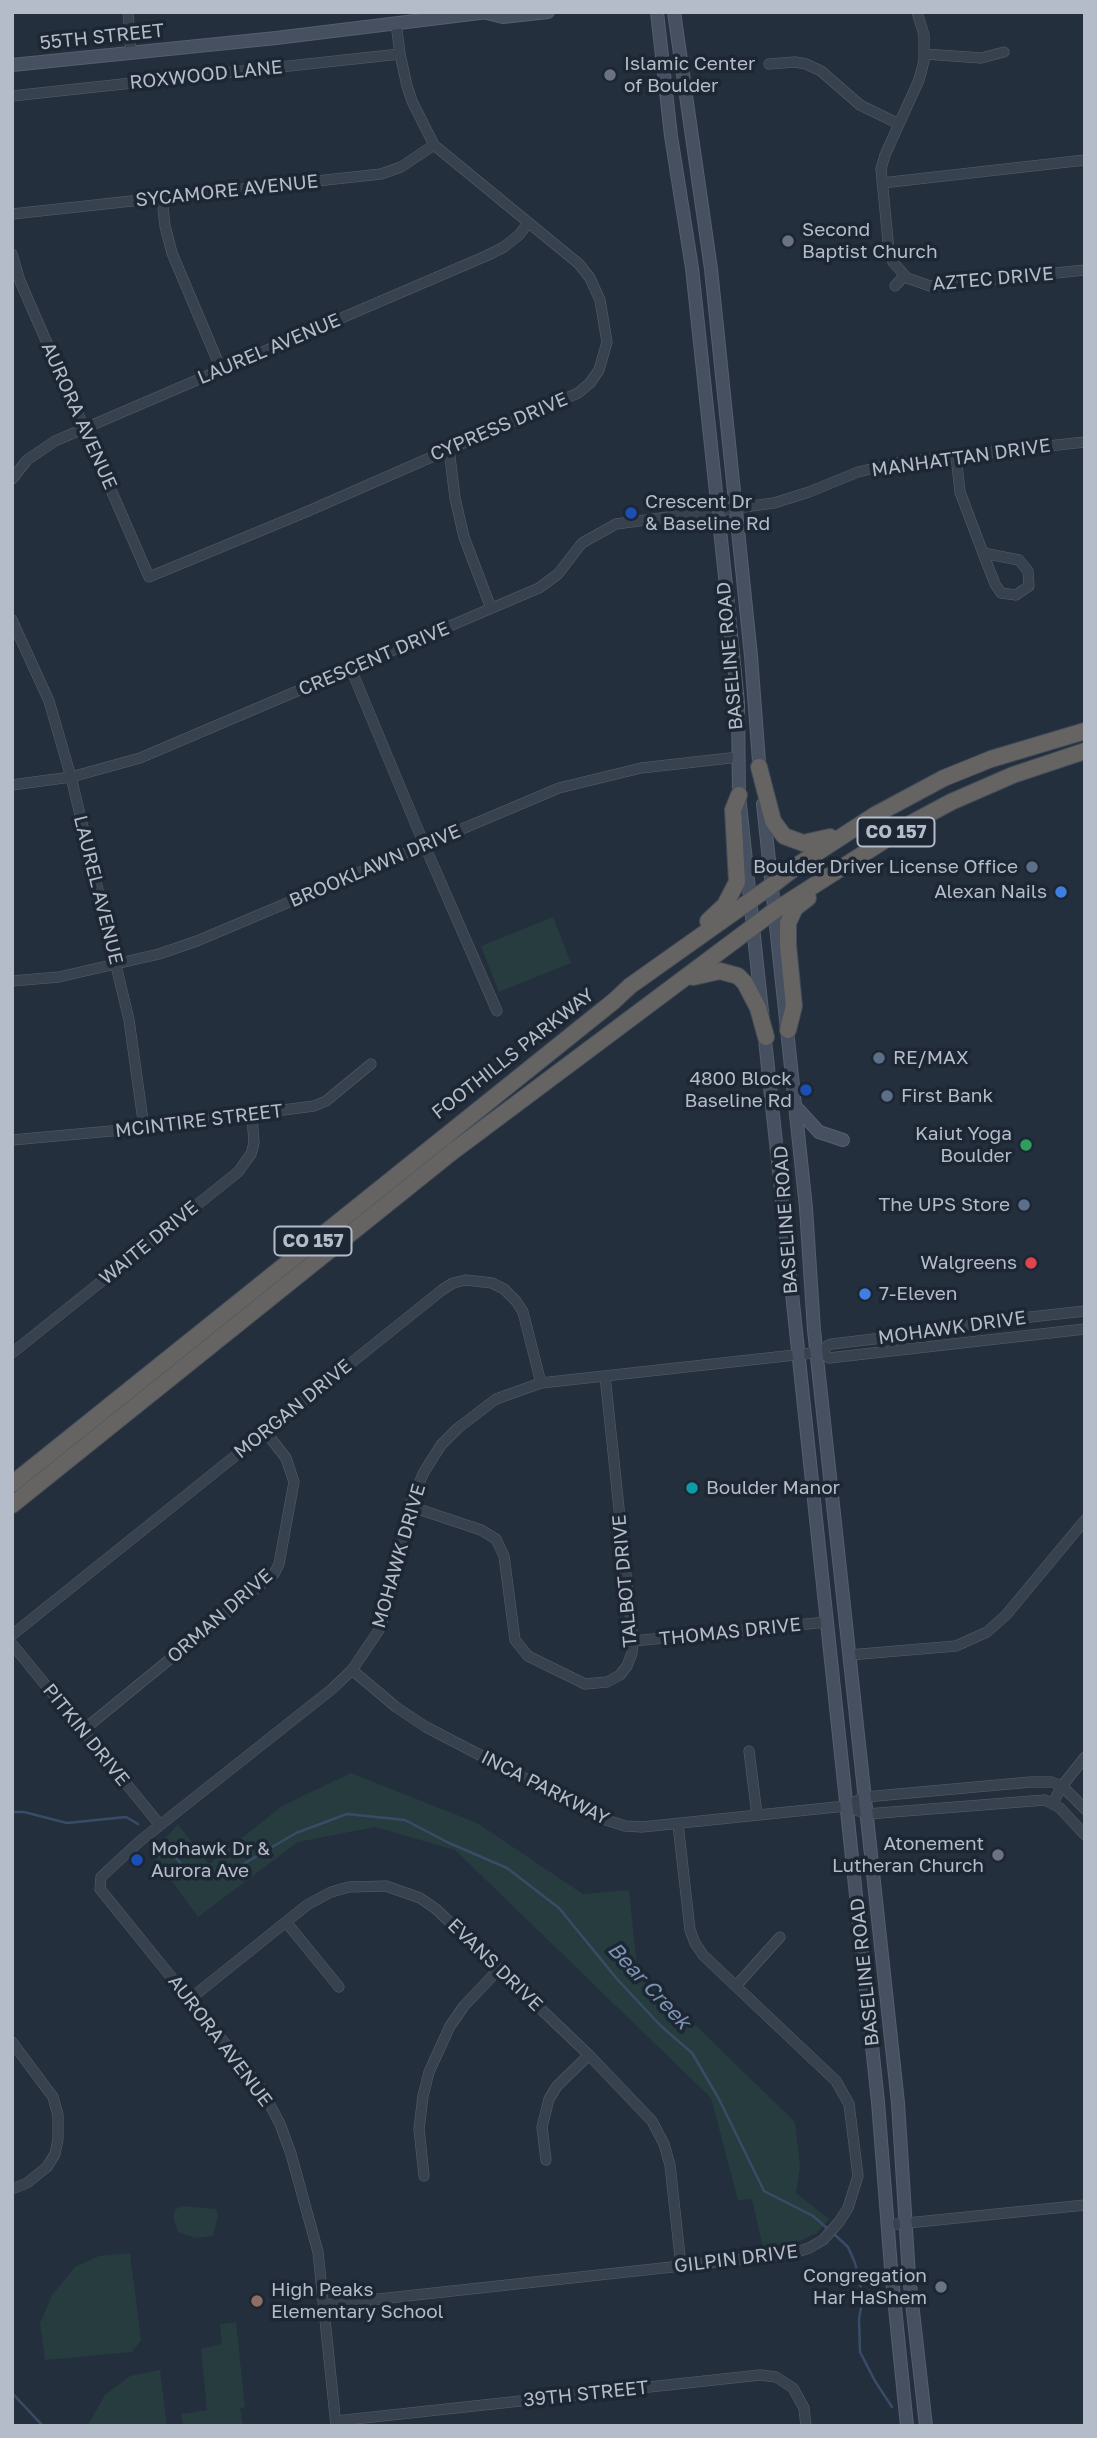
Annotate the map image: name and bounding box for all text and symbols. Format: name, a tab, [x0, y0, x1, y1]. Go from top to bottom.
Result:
street label: 55TH STREET	[39, 19, 165, 55]
place label: Islamic Center of Boulder	[624, 53, 755, 97]
street label: ROXWOOD LANE	[128, 56, 284, 94]
marker: Islamic Center of Boulder	[602, 67, 618, 83]
street label: SYCAMORE AVENUE	[135, 170, 319, 212]
place label: Second Baptist Church	[802, 219, 938, 263]
marker: Second Baptist Church	[780, 233, 796, 249]
street label: AZTEC DRIVE	[931, 262, 1055, 296]
street label: LAUREL AVENUE	[194, 309, 344, 389]
street label: AURORA AVENUE	[36, 339, 122, 493]
street label: CYPRESS DRIVE	[427, 388, 571, 466]
street label: MANHATTAN DRIVE	[870, 434, 1052, 482]
place label: Crescent Dr & Baseline Rd	[645, 491, 770, 535]
marker: Crescent Dr & Baseline Rd	[623, 505, 639, 521]
street label: BASELINE ROAD	[712, 581, 748, 731]
street label: CRESCENT DRIVE	[295, 617, 453, 701]
street label: LAUREL AVENUE	[68, 813, 128, 967]
road number: CO 157	[858, 818, 934, 846]
street label: BROOKLAWN DRIVE	[286, 820, 464, 912]
place label: Boulder Driver License Office	[753, 856, 1018, 878]
marker: Boulder Driver License Office	[1024, 859, 1040, 875]
place label: Alexan Nails	[934, 881, 1047, 903]
marker: Alexan Nails	[1053, 884, 1069, 900]
street label: FOOTHILLS PARKWAY	[427, 984, 599, 1124]
place label: RE/MAX	[893, 1047, 969, 1069]
marker: RE/MAX	[871, 1050, 887, 1066]
place label: 4800 Block Baseline Rd	[684, 1068, 792, 1112]
marker: 4800 Block Baseline Rd	[798, 1082, 814, 1098]
place label: First Bank	[901, 1085, 993, 1107]
marker: First Bank	[879, 1088, 895, 1104]
street label: MCINTIRE STREET	[114, 1099, 284, 1143]
place label: Kaiut Yoga Boulder	[915, 1123, 1012, 1167]
marker: Kaiut Yoga Boulder	[1018, 1137, 1034, 1153]
street label: BASELINE ROAD	[769, 1145, 803, 1295]
place label: The UPS Store	[879, 1194, 1010, 1216]
street label: WAITE DRIVE	[95, 1196, 203, 1290]
marker: The UPS Store	[1016, 1197, 1032, 1213]
road number: CO 157	[274, 1226, 352, 1256]
place label: Walgreens	[920, 1252, 1017, 1274]
marker: Walgreens	[1023, 1255, 1039, 1271]
place label: 7-Eleven	[879, 1283, 957, 1305]
marker: 7-Eleven	[857, 1286, 873, 1302]
street label: MOHAWK DRIVE	[877, 1306, 1027, 1350]
street label: MORGAN DRIVE	[230, 1355, 356, 1463]
place label: Boulder Manor	[706, 1477, 840, 1499]
marker: Boulder Manor	[684, 1480, 700, 1496]
street label: MOHAWK DRIVE	[368, 1481, 430, 1631]
street label: TALBOT DRIVE	[608, 1514, 642, 1648]
street label: ORMAN DRIVE	[163, 1564, 277, 1668]
street label: THOMAS DRIVE	[658, 1613, 802, 1651]
street label: PITKIN DRIVE	[38, 1679, 134, 1791]
street label: INCA PARKWAY	[477, 1746, 613, 1830]
place label: Atonement Lutheran Church	[832, 1833, 984, 1877]
place label: Mohawk Dr & Aurora Ave	[151, 1838, 270, 1882]
marker: Atonement Lutheran Church	[990, 1847, 1006, 1863]
marker: Mohawk Dr & Aurora Ave	[129, 1852, 145, 1868]
street label: BASELINE ROAD	[846, 1897, 884, 2047]
street label: EVANS DRIVE	[443, 1914, 547, 2016]
water label: Bear Creek	[602, 1937, 696, 2035]
street label: AURORA AVENUE	[163, 1971, 277, 2111]
street label: GILPIN DRIVE	[673, 2240, 799, 2278]
place label: Congregation Har HaShem	[803, 2265, 927, 2309]
place label: High Peaks Elementary School	[271, 2279, 444, 2323]
marker: Congregation Har HaShem	[933, 2279, 949, 2295]
marker: High Peaks Elementary School	[249, 2293, 265, 2309]
street label: 39TH STREET	[522, 2376, 650, 2412]

